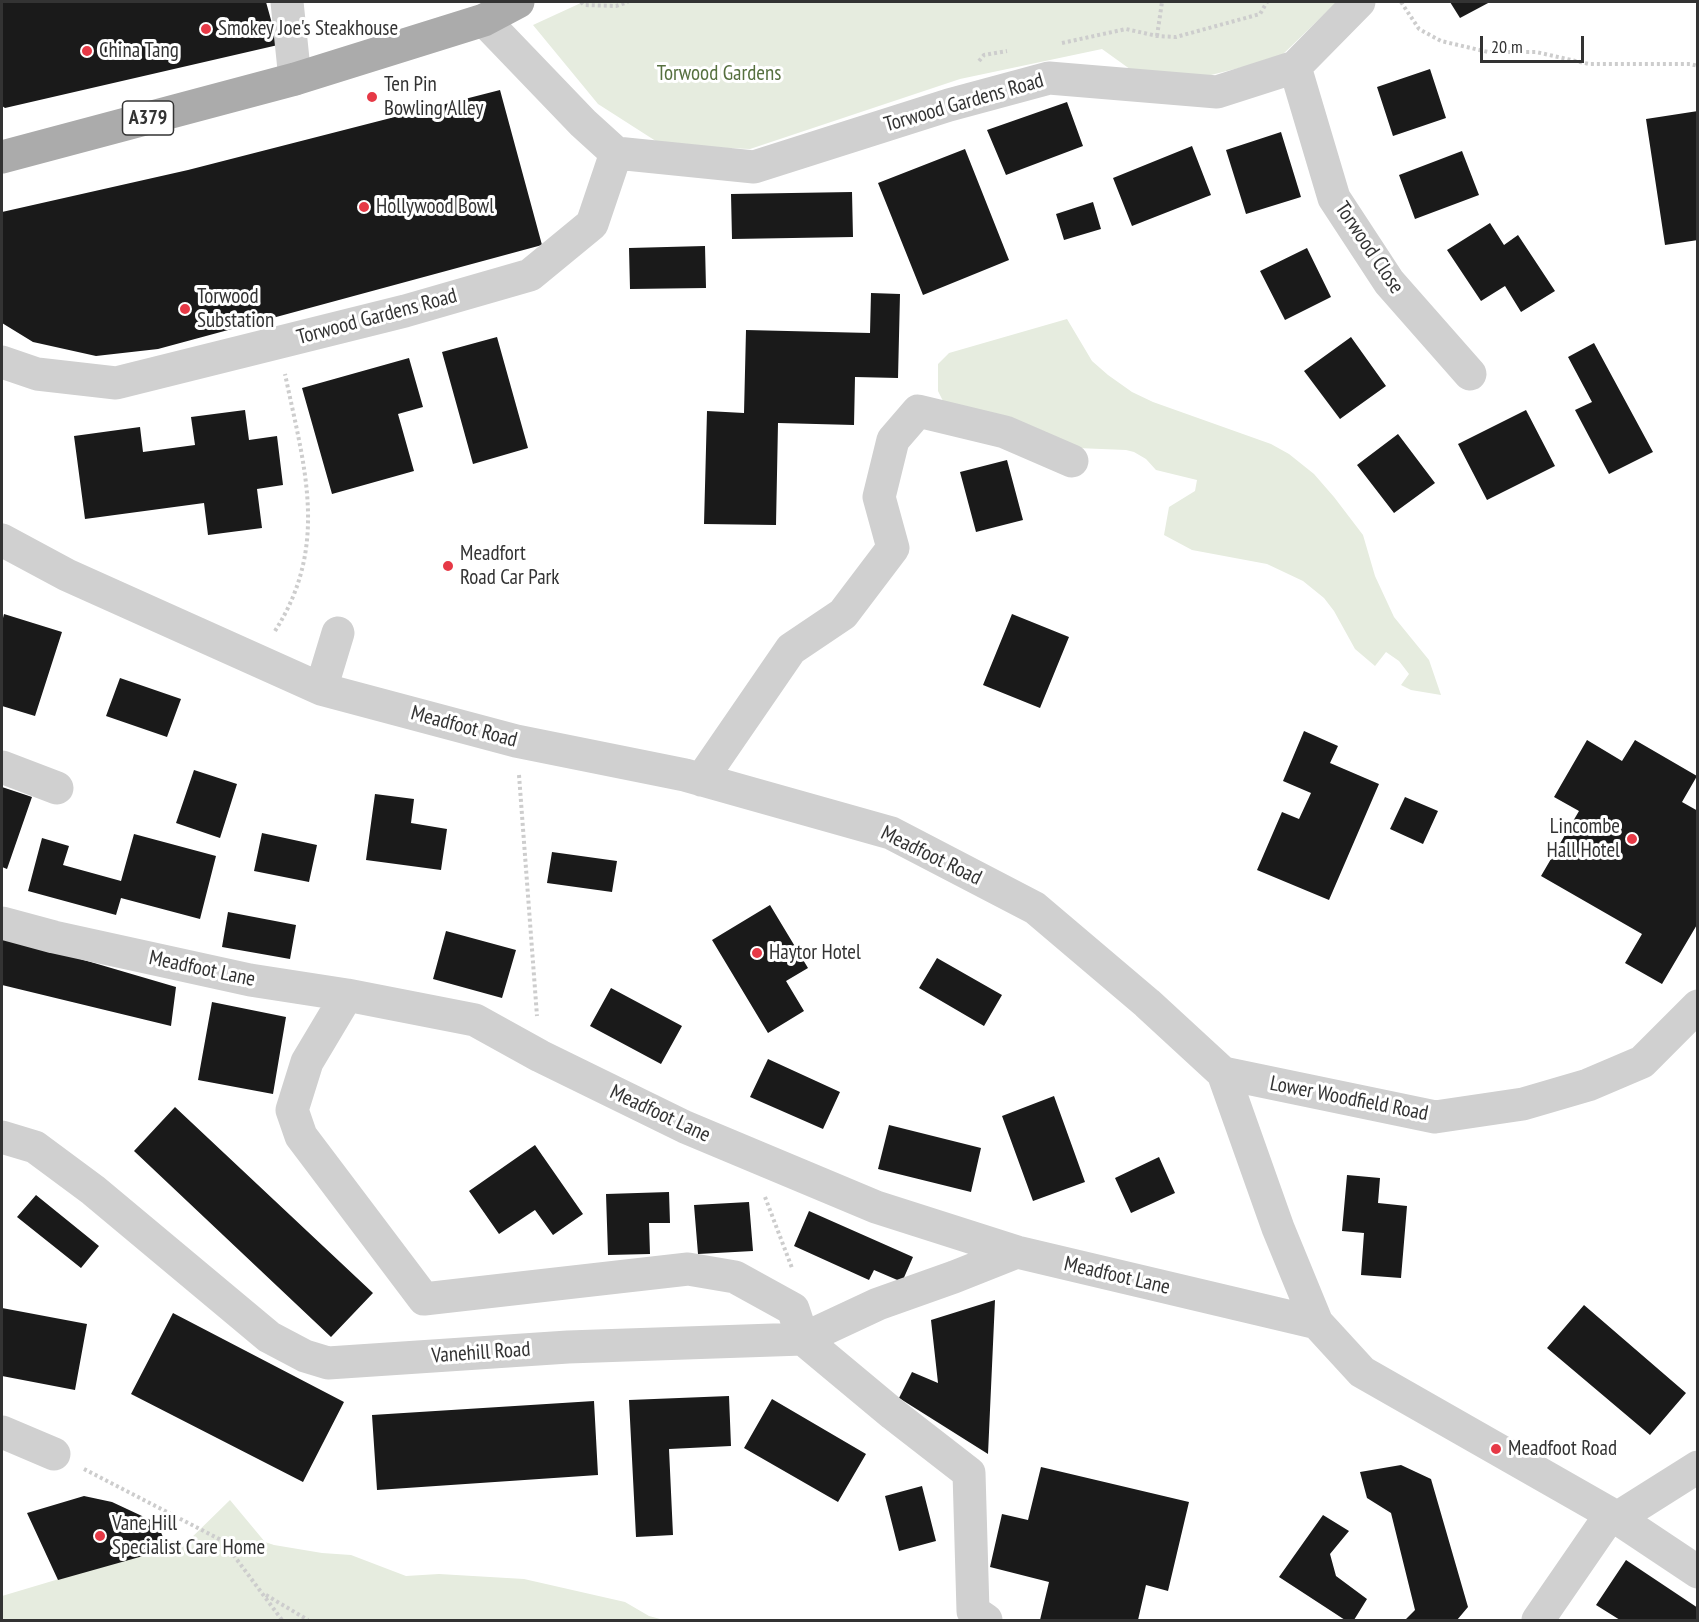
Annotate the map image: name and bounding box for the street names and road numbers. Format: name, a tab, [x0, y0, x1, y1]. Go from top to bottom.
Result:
street label: Torwood Gardens Road	[881, 68, 1047, 138]
road number: A379	[122, 101, 174, 135]
street label: Torwood Close	[1329, 197, 1409, 299]
street label: Torwood Gardens Road	[294, 284, 460, 350]
street label: Meadfoot Road	[408, 701, 520, 753]
street label: Meadfoot Road	[877, 821, 985, 891]
street label: Meadfoot Lane	[147, 945, 257, 993]
street label: Lower Woodfield Road	[1268, 1071, 1430, 1127]
street label: Meadfoot Lane	[606, 1080, 714, 1148]
street label: Meadfoot Lane	[1062, 1252, 1172, 1300]
street label: Vanehill Road	[431, 1337, 531, 1369]

